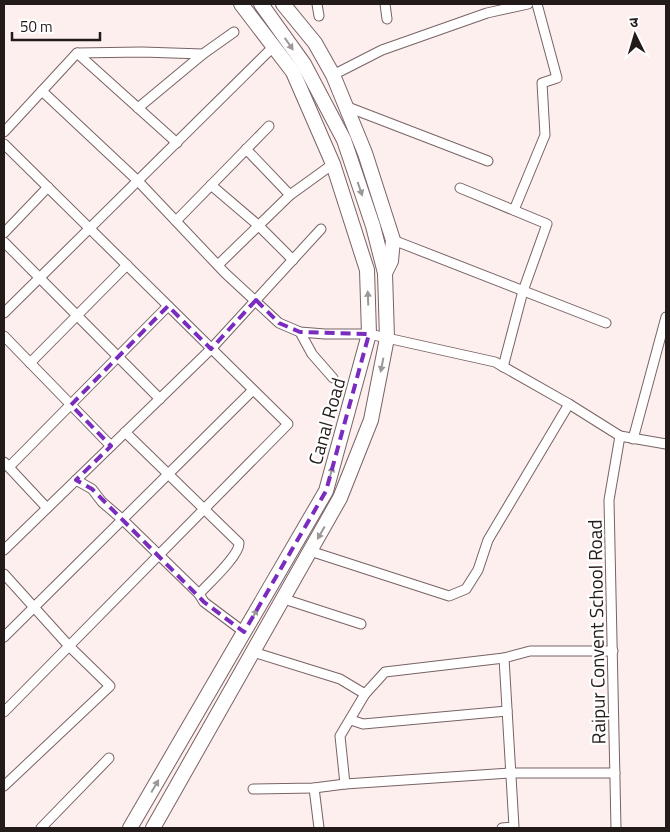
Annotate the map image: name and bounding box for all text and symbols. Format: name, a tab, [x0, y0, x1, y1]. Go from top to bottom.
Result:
scale bar	[12, 10, 100, 42]
north arrow	[610, 10, 660, 60]
text: उ	[629, 11, 640, 32]
text: 50 m	[20, 15, 53, 38]
one-way arrow	[284, 37, 294, 50]
one-way arrow	[356, 182, 364, 197]
one-way arrow	[364, 290, 372, 306]
one-way arrow	[378, 357, 386, 373]
street label: Canal Road	[300, 374, 352, 468]
one-way arrow	[327, 465, 335, 480]
street label: Raipur Convent School Road	[580, 519, 612, 745]
one-way arrow	[316, 526, 325, 539]
one-way arrow	[249, 609, 258, 622]
one-way arrow	[150, 780, 159, 793]

